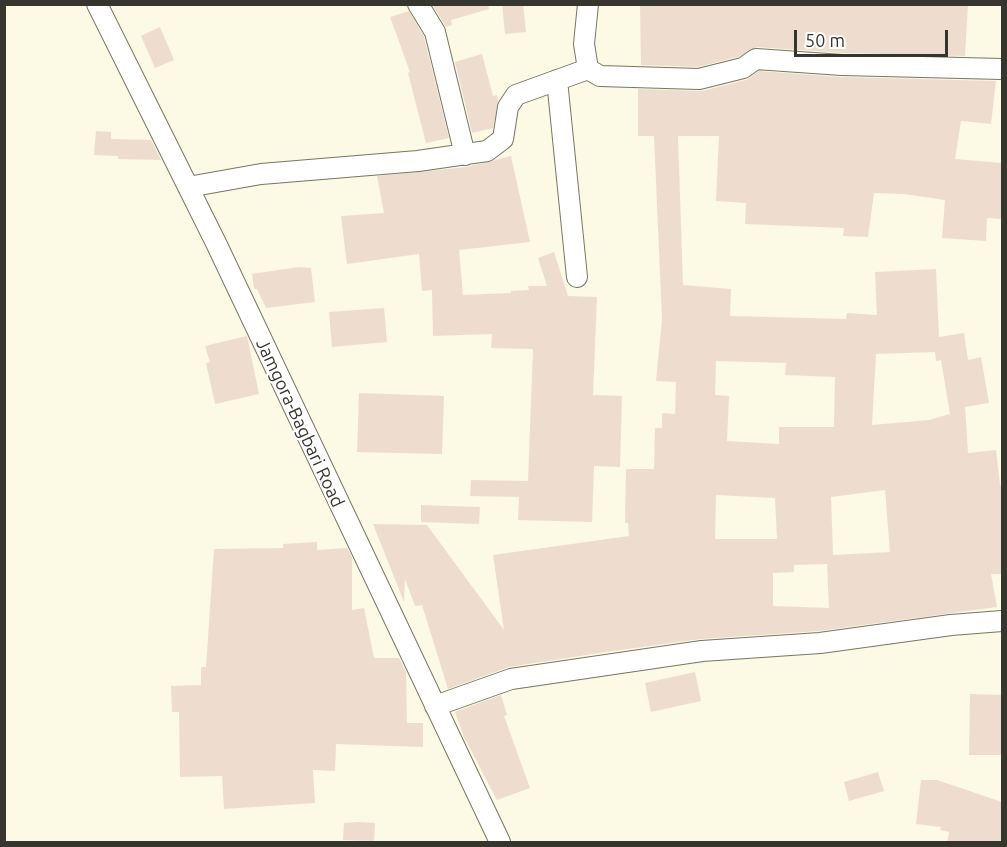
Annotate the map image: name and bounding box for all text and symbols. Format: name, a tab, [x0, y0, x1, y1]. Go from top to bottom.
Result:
scale bar	[797, 18, 952, 56]
text: 50 m	[805, 30, 845, 50]
street label: Jamgora-Bagbari Road	[251, 335, 349, 511]

